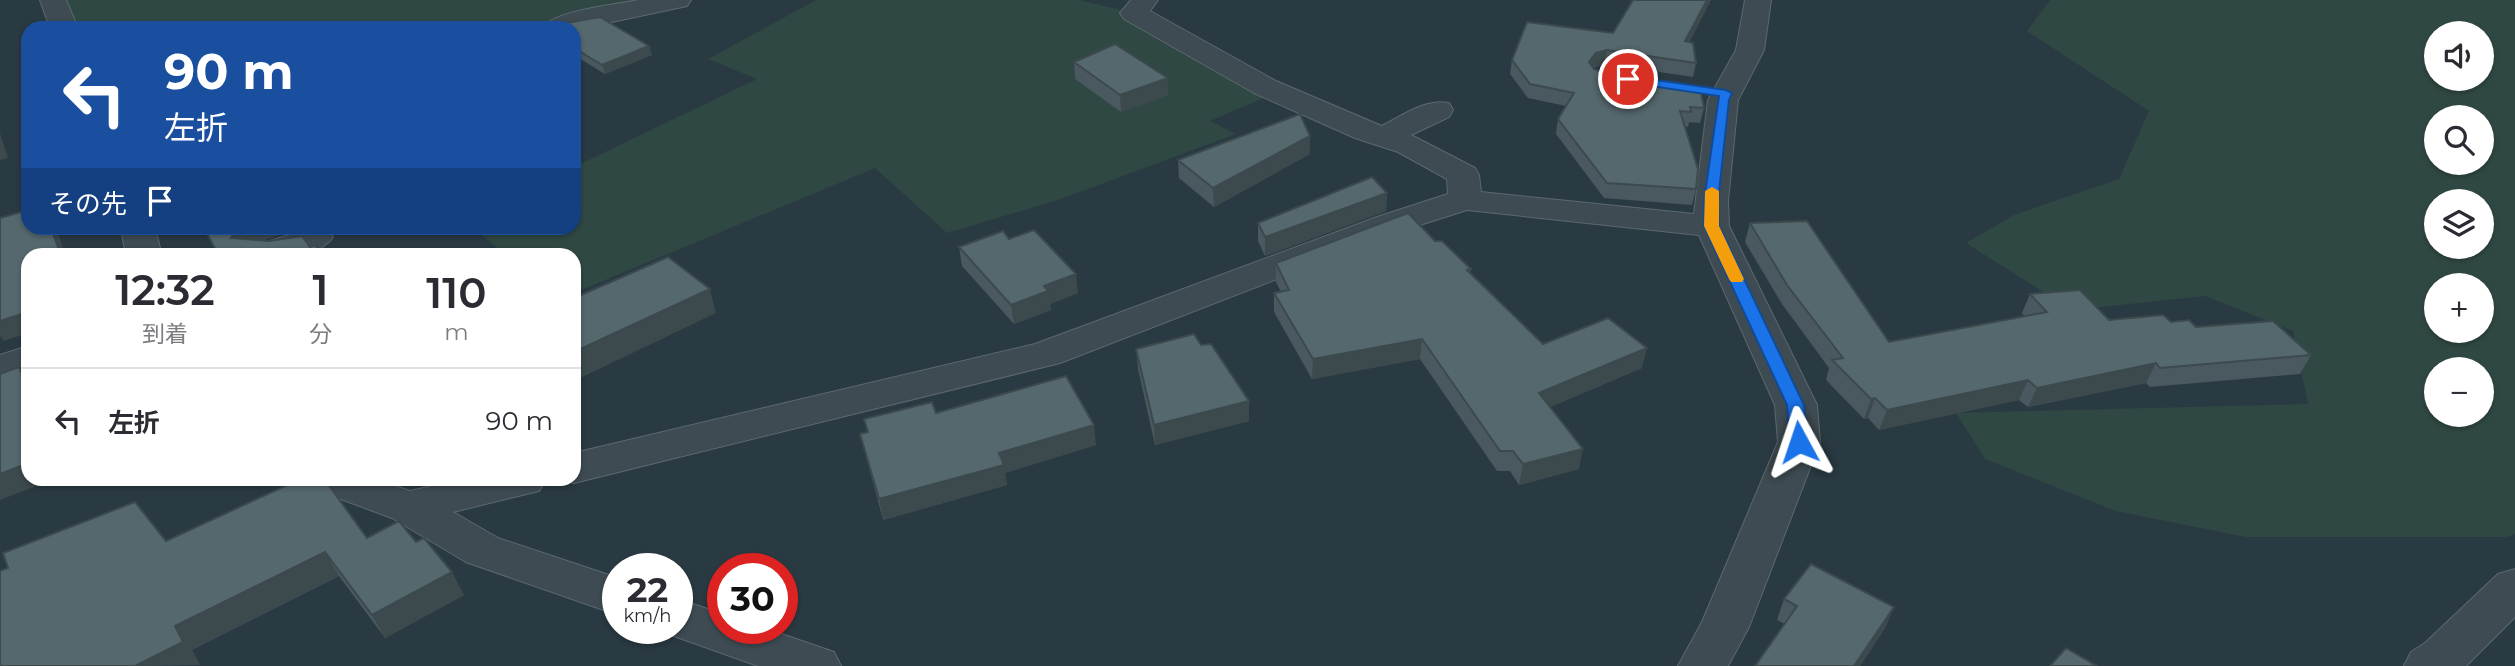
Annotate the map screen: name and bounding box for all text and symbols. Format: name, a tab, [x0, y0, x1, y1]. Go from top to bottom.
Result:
map controls	[2424, 21, 2494, 427]
button: sound	[2424, 21, 2494, 91]
text: 90 m	[164, 42, 294, 101]
icon: left	[49, 49, 140, 140]
pin	[1598, 49, 1658, 109]
icon: arrive	[1609, 60, 1647, 98]
button: search	[2424, 105, 2494, 175]
text: 左折	[164, 108, 228, 147]
icon: arrive	[141, 182, 179, 220]
text: その先	[49, 188, 127, 220]
button: layers	[2424, 189, 2494, 259]
text: 12:32	[115, 264, 215, 316]
text: 1	[313, 264, 329, 316]
text: 110	[426, 267, 487, 319]
button: +	[2424, 273, 2494, 343]
text: m	[444, 318, 469, 346]
text: 到着	[142, 320, 188, 348]
text: 分	[309, 320, 332, 348]
button: −	[2424, 357, 2494, 427]
icon: left	[49, 402, 87, 440]
text: 90 m	[486, 405, 553, 437]
position arrow	[1762, 405, 1836, 479]
text: 左折	[108, 407, 160, 439]
speed limit sign: 30	[707, 553, 798, 644]
text: 22	[627, 568, 668, 611]
text: km/h	[623, 605, 672, 627]

